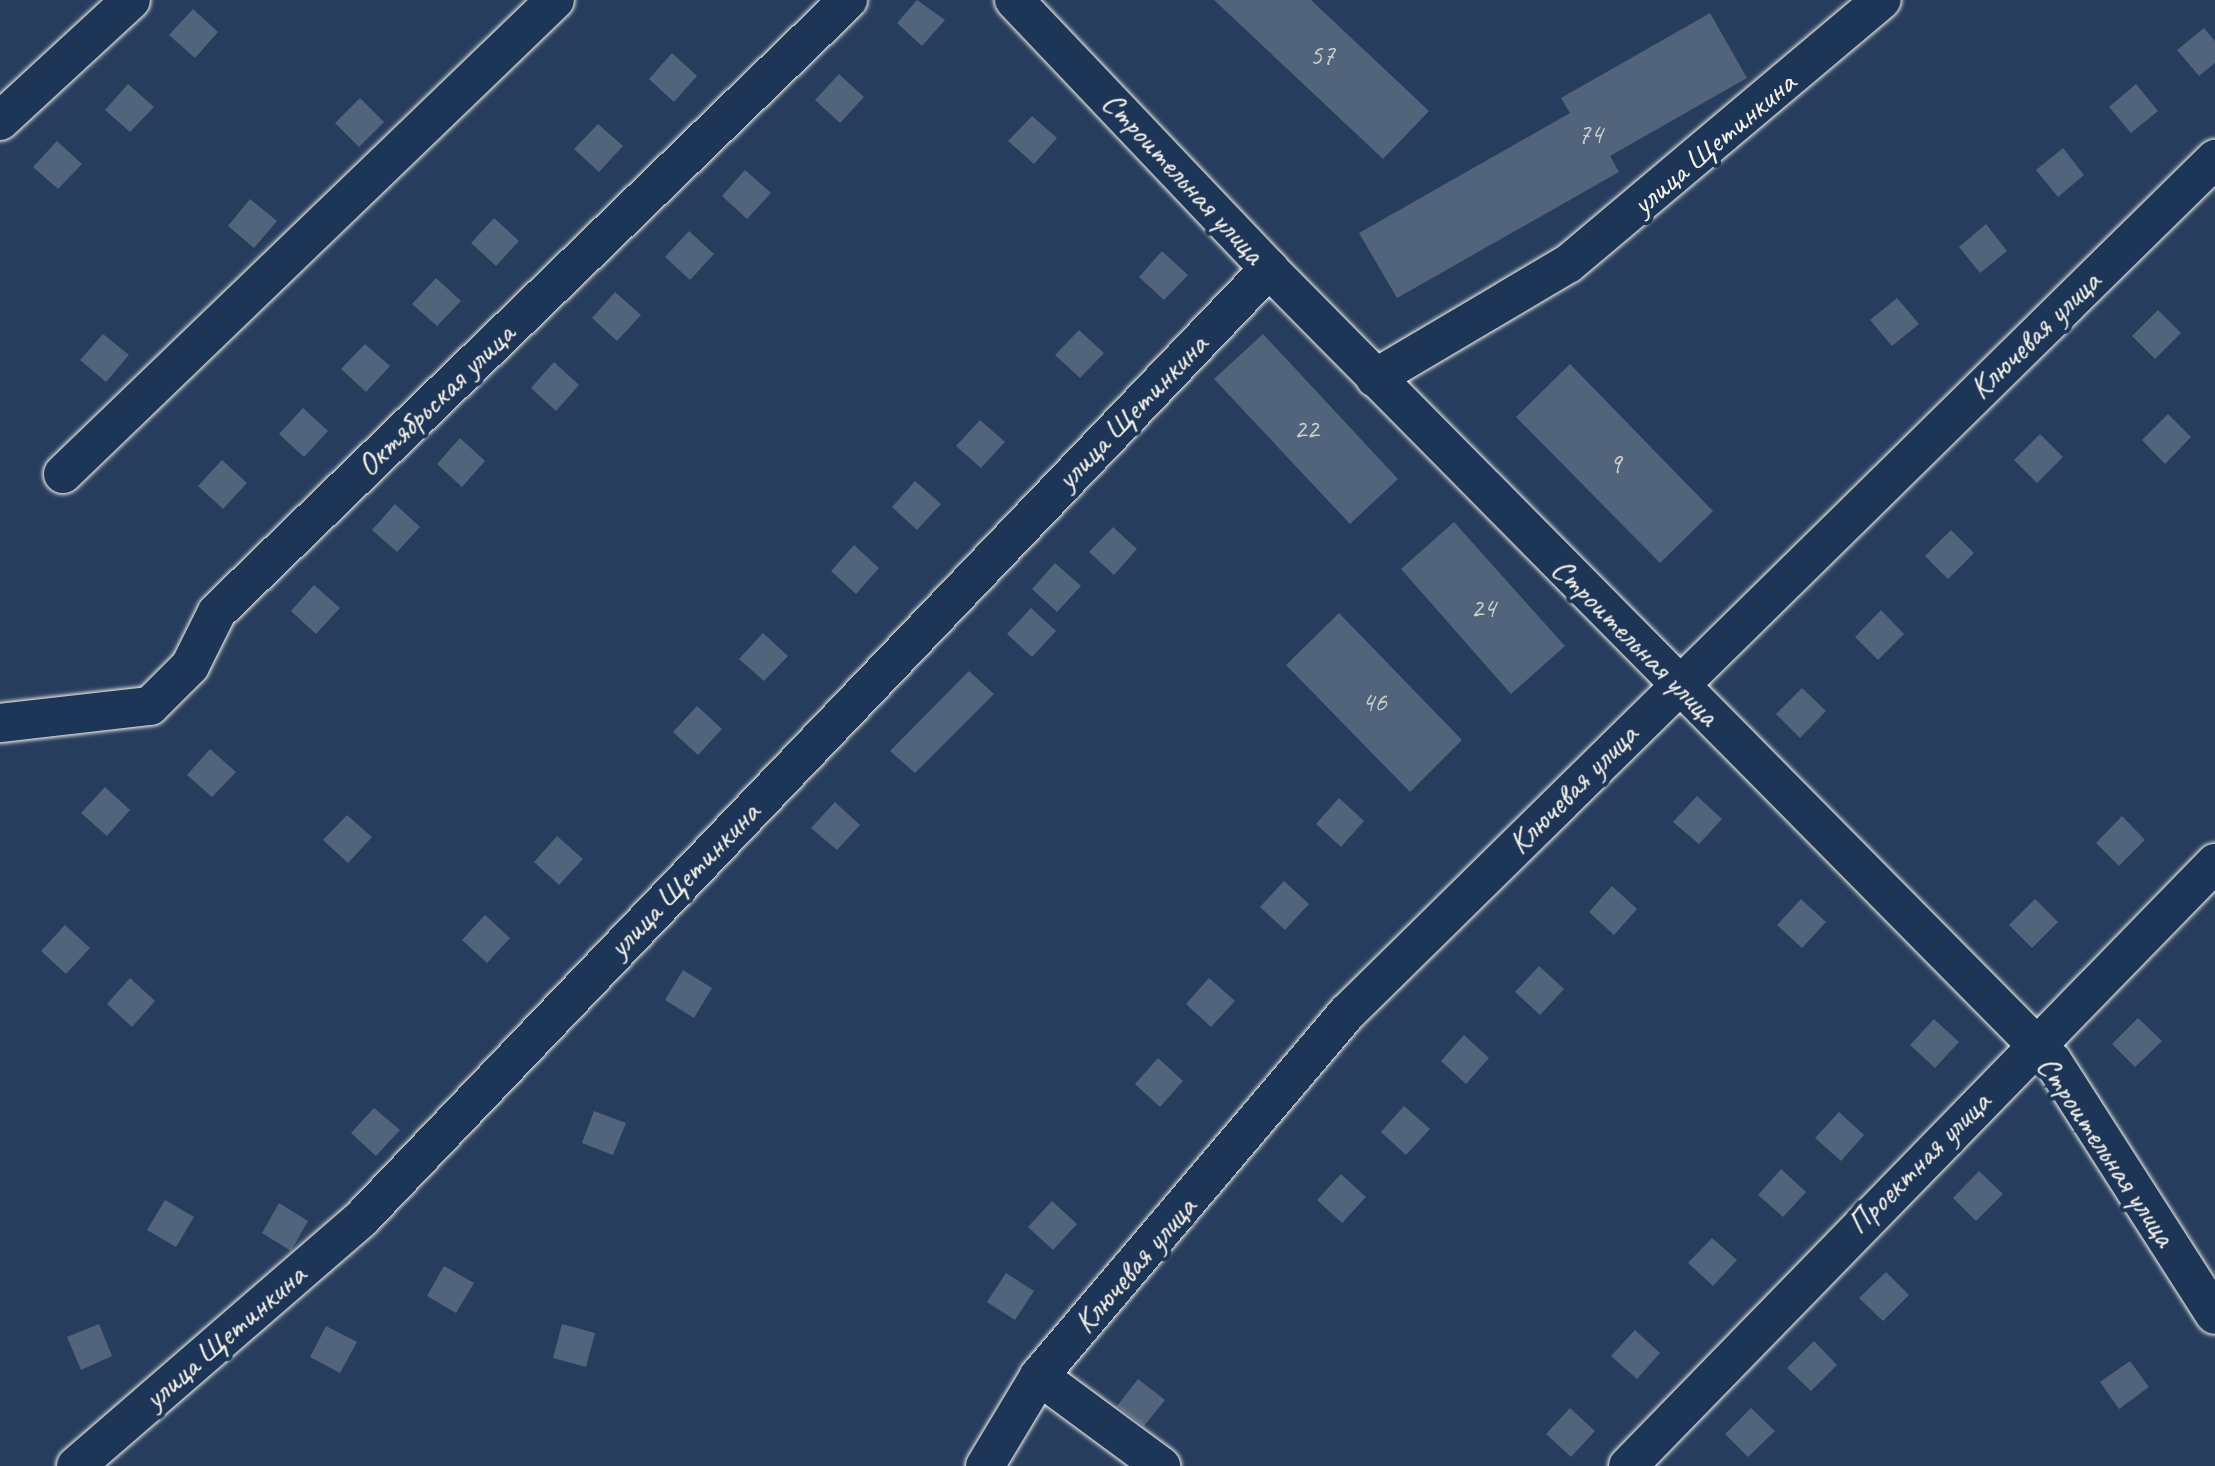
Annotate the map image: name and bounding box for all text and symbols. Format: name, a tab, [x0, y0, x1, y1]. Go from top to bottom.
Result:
house number: 57	[1309, 38, 1335, 72]
street label: улица Щетинкина	[1625, 65, 1803, 223]
street label: Строительная улица	[1093, 83, 1273, 273]
house number: 74	[1577, 117, 1603, 151]
street label: Ключевая улица	[1961, 262, 2109, 408]
street label: Октябрьская улица	[349, 315, 523, 485]
street label: улица Щетинкина	[1049, 327, 1215, 497]
house number: 22	[1293, 412, 1319, 446]
house number: 9	[1609, 447, 1621, 481]
street label: Строительная улица	[1542, 549, 1728, 735]
house number: 24	[1470, 591, 1496, 625]
house number: 46	[1361, 685, 1387, 719]
street label: Ключевая улица	[1499, 715, 1647, 863]
street label: улица Щетинкина	[601, 795, 767, 965]
street label: Строительная улица	[2028, 1048, 2184, 1254]
street label: Проектная улица	[1838, 1082, 2000, 1244]
street label: Ключевая улица	[1065, 1188, 1205, 1342]
street label: улица Щетинкина	[137, 1257, 313, 1417]

